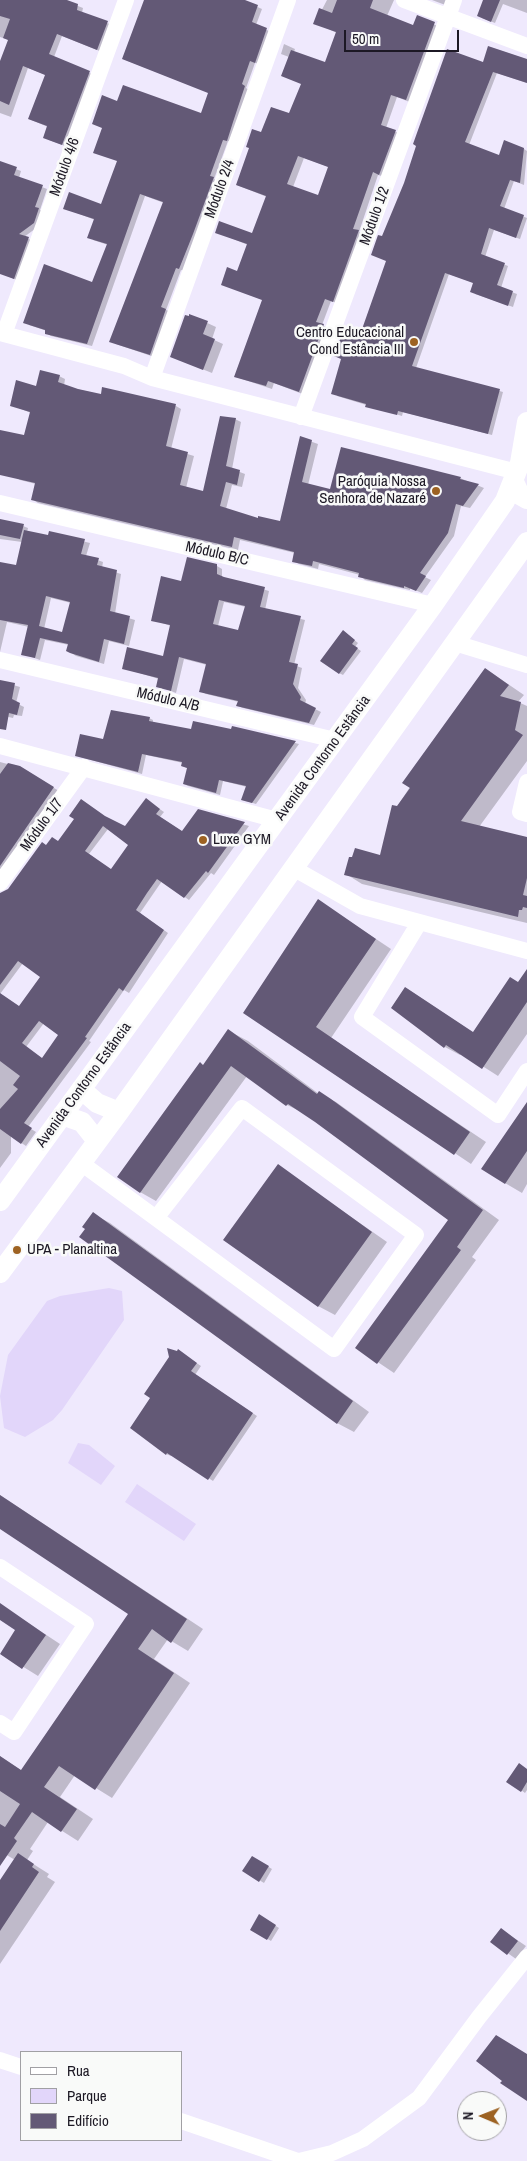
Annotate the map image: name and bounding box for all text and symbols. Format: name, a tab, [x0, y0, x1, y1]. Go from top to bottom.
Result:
scale bar	[347, 20, 462, 52]
text: 50 m	[352, 28, 379, 49]
street label: Módulo 4/6	[46, 135, 84, 199]
street label: Módulo 2/4	[201, 157, 239, 221]
street label: Módulo 1/2	[356, 184, 394, 248]
place label: Centro Educacional Cond Estância III	[296, 324, 404, 359]
marker: Centro Educacional Cond Estância III	[408, 336, 420, 348]
place label: Paróquia Nossa Senhora de Nazaré	[319, 473, 426, 508]
marker: Paróquia Nossa Senhora de Nazaré	[430, 485, 442, 497]
street label: Módulo B/C	[184, 538, 250, 570]
street label: Módulo A/B	[135, 684, 201, 716]
street label: Avenida Contorno Estância	[272, 692, 374, 824]
street label: Módulo 1/7	[17, 795, 67, 855]
place label: Luxe GYM	[213, 831, 271, 849]
marker: Luxe GYM	[197, 834, 209, 846]
street label: Avenida Contorno Estância	[33, 1019, 135, 1151]
place label: UPA - Planaltina	[27, 1241, 117, 1259]
marker: UPA - Planaltina	[11, 1244, 23, 1256]
legend	[20, 2051, 182, 2141]
text: Rua	[67, 2060, 90, 2081]
text: Parque	[67, 2085, 107, 2106]
north arrow	[457, 2091, 507, 2141]
text: Edifício	[67, 2110, 109, 2131]
text: N	[459, 2111, 477, 2120]

